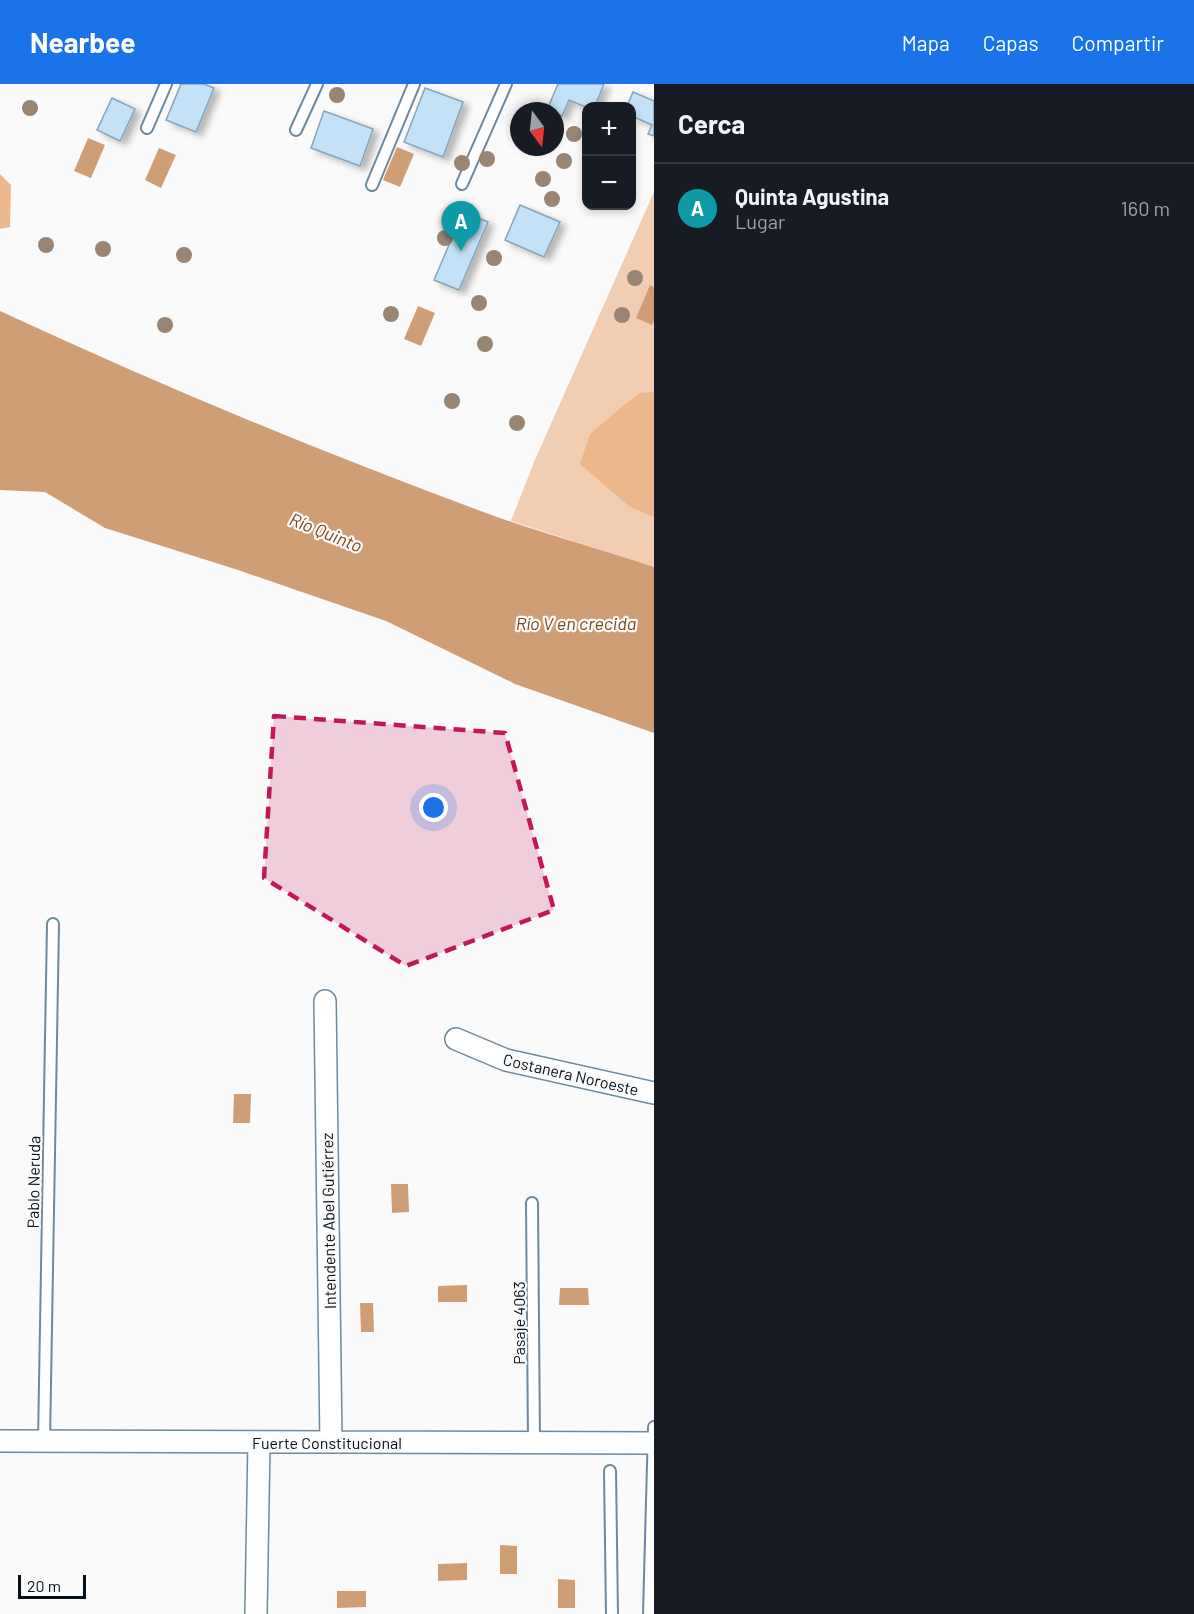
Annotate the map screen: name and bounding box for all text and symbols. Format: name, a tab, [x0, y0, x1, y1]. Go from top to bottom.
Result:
text: Nearbee	[30, 25, 136, 59]
text: Mapa	[902, 30, 950, 55]
text: Capas	[983, 30, 1039, 55]
text: Compartir	[1072, 30, 1164, 55]
north arrow	[510, 102, 564, 156]
map controls	[582, 102, 636, 210]
button: +	[582, 102, 636, 156]
text: Cerca	[678, 108, 745, 139]
button: −	[582, 156, 636, 210]
text: Quinta Agustina	[735, 183, 889, 209]
text: A	[691, 196, 704, 220]
text: 160 m	[1121, 196, 1170, 220]
pin: A	[442, 202, 480, 251]
text: Lugar	[735, 209, 785, 233]
water label: Río Quinto	[287, 508, 365, 556]
water label: Río V en crecida	[516, 612, 636, 634]
your location	[419, 793, 448, 822]
street label: Costanera Noroeste	[501, 1049, 641, 1099]
street label: Intendente Abel Gutiérrez	[317, 1133, 339, 1309]
street label: Pablo Neruda	[23, 1136, 43, 1228]
street label: Pasaje 4063	[509, 1281, 528, 1365]
street label: Fuerte Constitucional	[252, 1433, 402, 1452]
scale bar	[18, 1572, 86, 1600]
text: 20 m	[27, 1576, 61, 1595]

